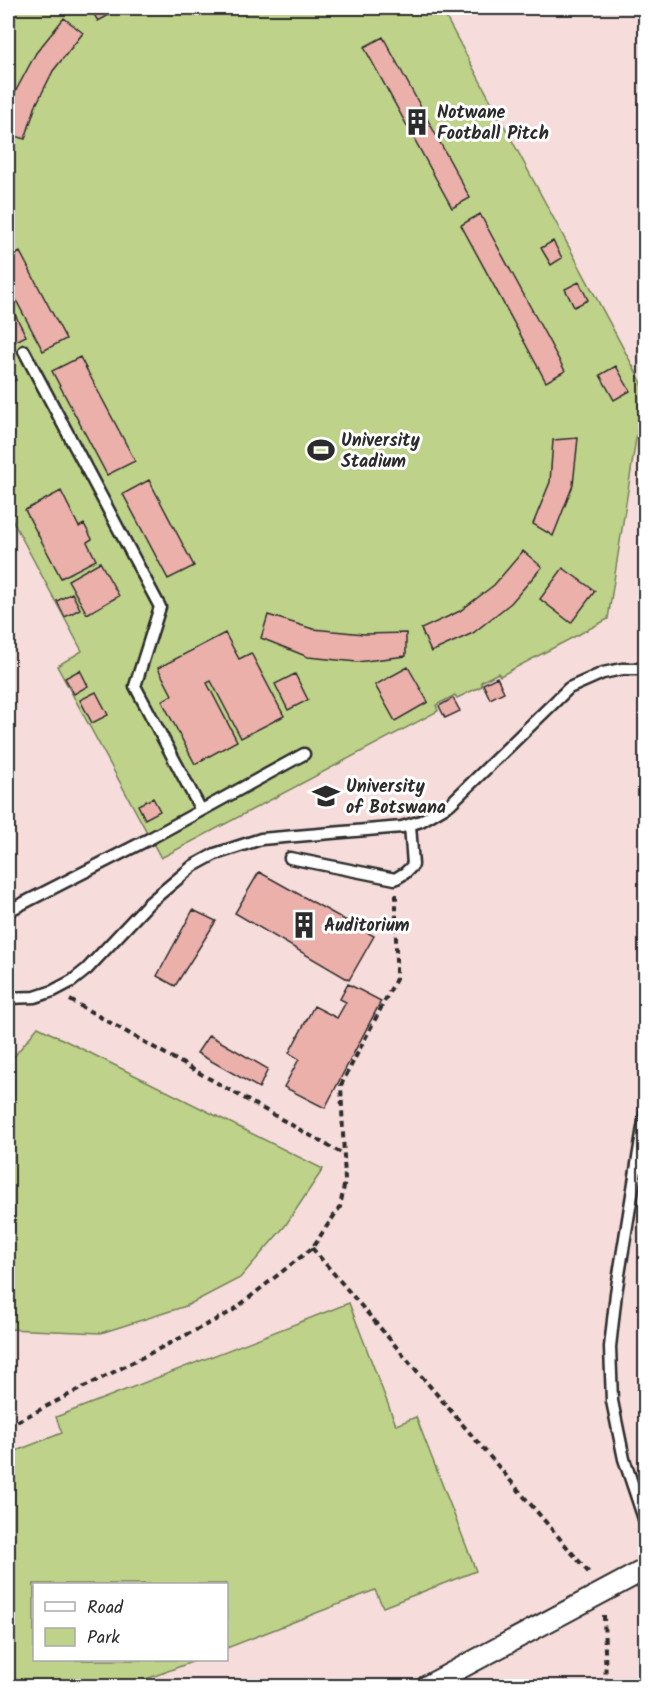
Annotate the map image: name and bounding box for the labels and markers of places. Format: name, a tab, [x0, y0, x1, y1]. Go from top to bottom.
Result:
place label: Notwane Football Pitch	[437, 99, 549, 149]
building icon: Notwane Football Pitch	[402, 107, 432, 137]
place label: University Stadium	[341, 427, 420, 477]
sports icon: University Stadium	[306, 435, 336, 465]
place label: University of Botswana	[346, 773, 446, 823]
school or university icon: University of Botswana	[311, 781, 341, 811]
building icon: Auditorium	[289, 910, 319, 940]
place label: Auditorium	[324, 912, 410, 941]

